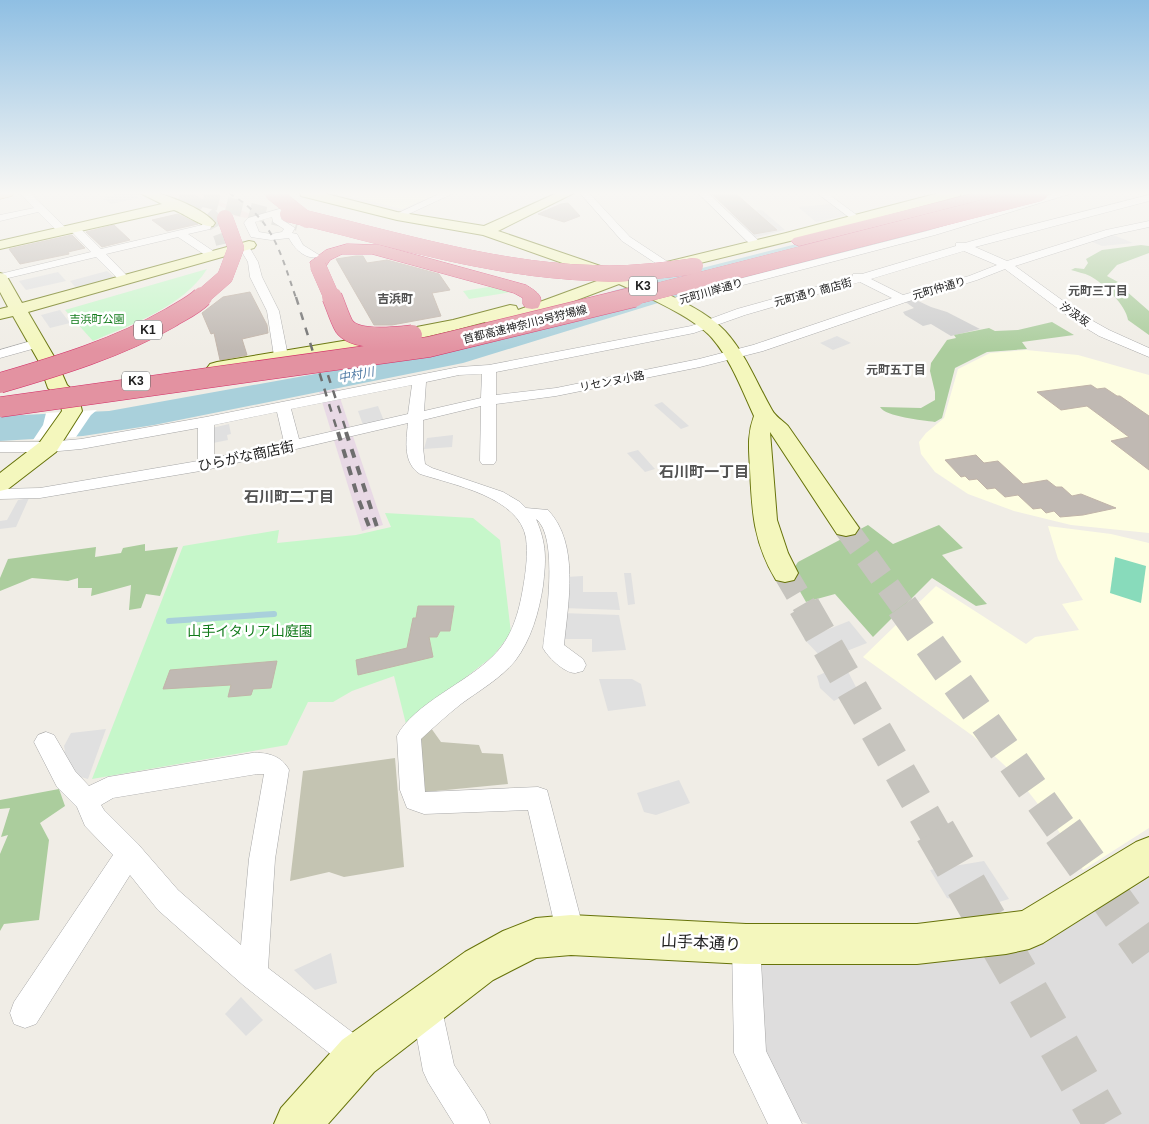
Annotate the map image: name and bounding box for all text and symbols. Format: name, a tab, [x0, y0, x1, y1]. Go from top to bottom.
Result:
street label: 元町仲通り	[911, 275, 967, 301]
road number: K3	[629, 276, 657, 296]
street label: 元町川岸通り	[678, 276, 744, 306]
street label: 元町通り 商店街	[773, 276, 853, 308]
district label: 元町三丁目	[1068, 284, 1128, 298]
district label: 吉浜町	[377, 292, 413, 306]
street label: 汐汲坂	[1058, 300, 1092, 328]
street label: 首都高速神奈川3号狩場線	[462, 303, 588, 345]
park label: 吉浜町公園	[70, 313, 125, 325]
road number: K1	[134, 320, 162, 340]
district label: 元町五丁目	[866, 363, 926, 377]
water label: 中村川	[337, 364, 377, 385]
street label: リセンヌ小路	[578, 369, 646, 393]
road number: K3	[122, 372, 150, 391]
street label: ひらがな商店街	[196, 438, 296, 474]
district label: 石川町一丁目	[659, 463, 749, 480]
district label: 石川町二丁目	[244, 488, 334, 505]
park label: 山手イタリア山庭園	[187, 623, 313, 639]
street label: 山手本通り	[661, 932, 741, 953]

